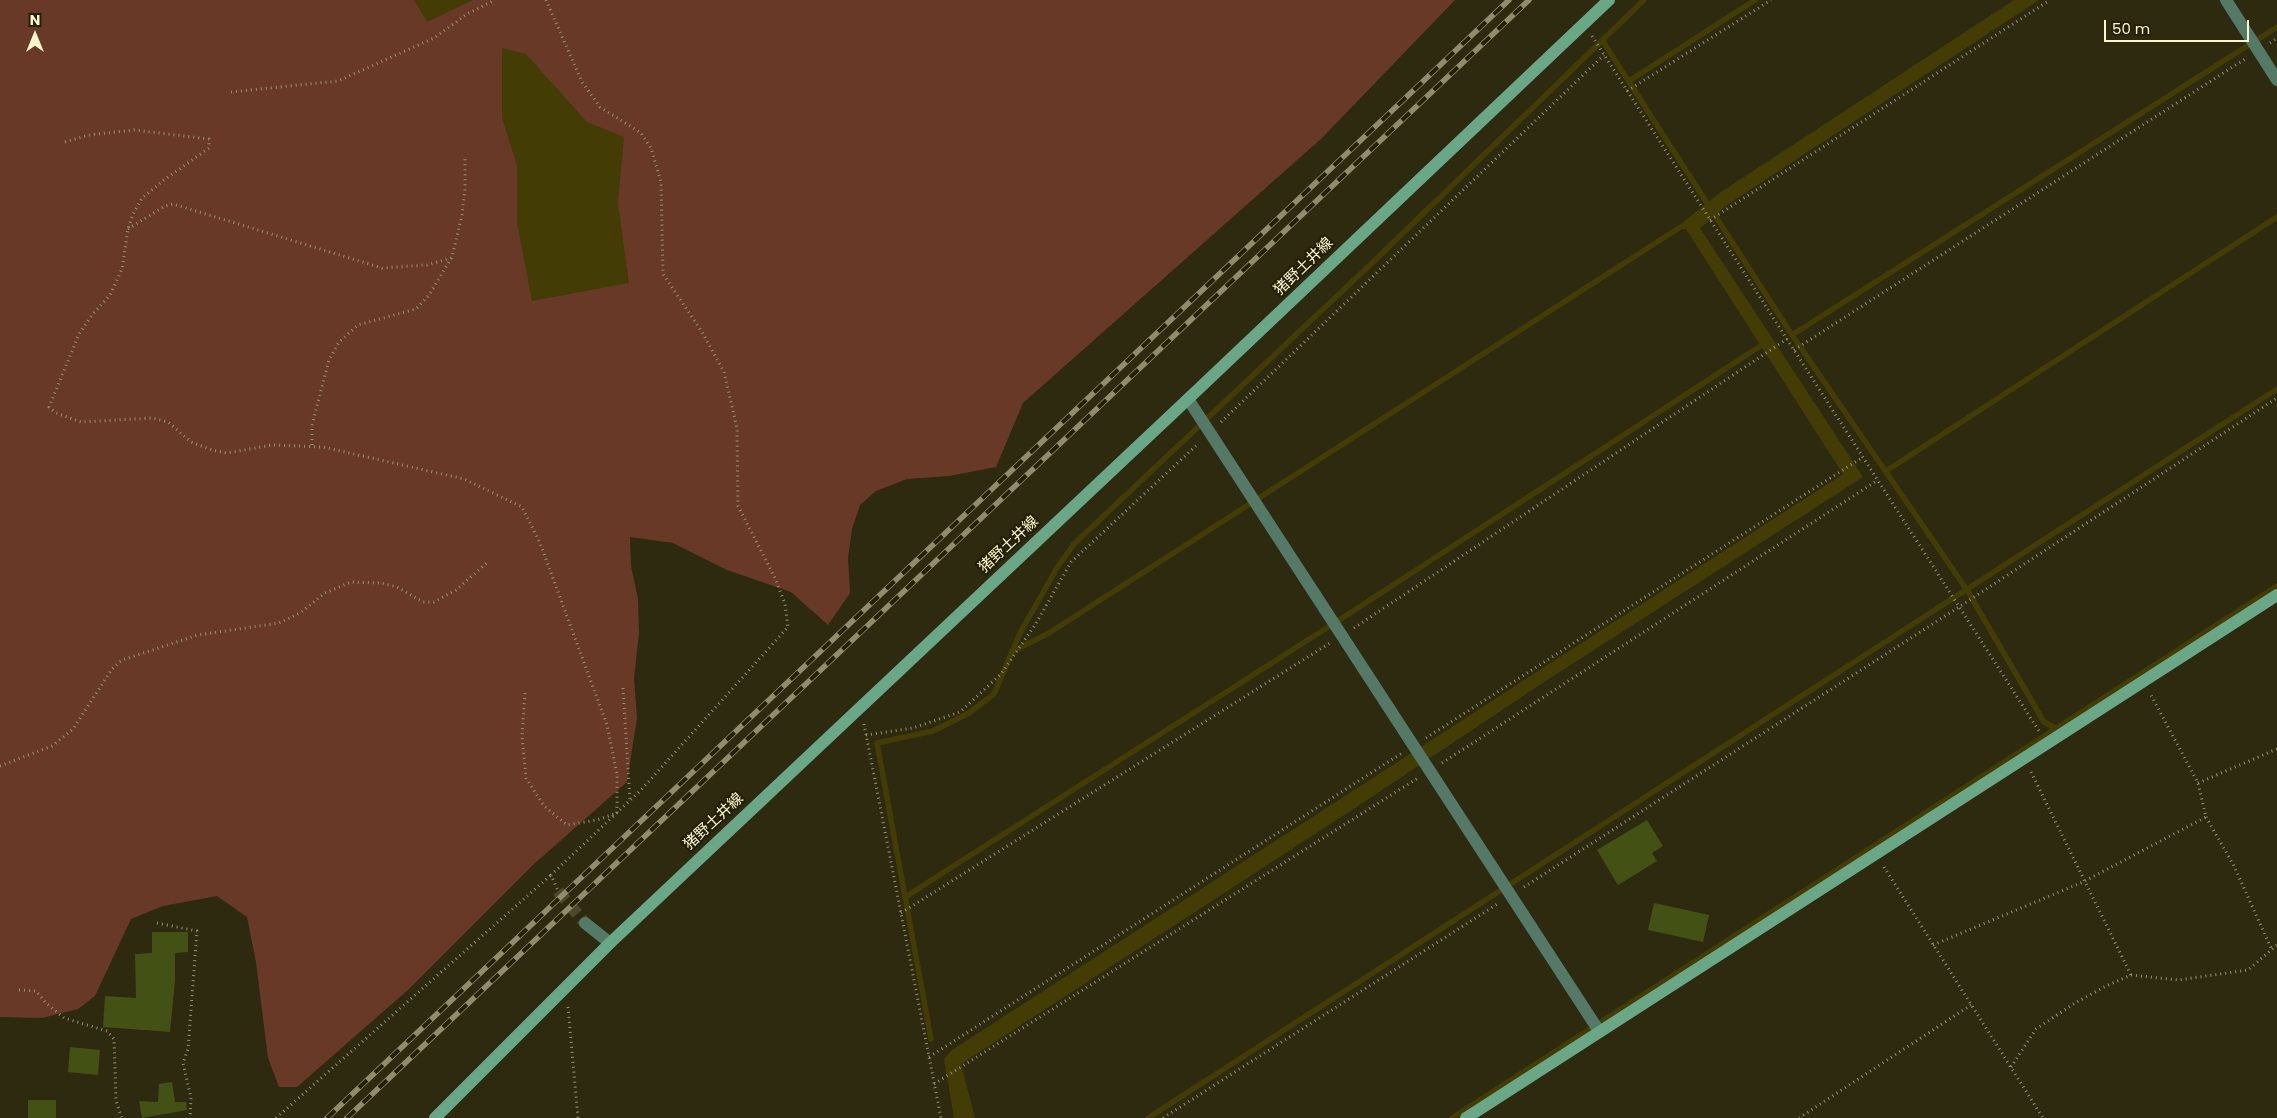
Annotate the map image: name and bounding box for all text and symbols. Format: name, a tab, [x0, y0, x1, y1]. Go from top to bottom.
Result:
north arrow	[10, 10, 60, 60]
text: N	[30, 10, 40, 30]
scale bar	[2107, 10, 2252, 42]
text: 50 m	[2112, 18, 2150, 39]
street label: 猪野土井線	[1271, 234, 1337, 300]
street label: 猪野土井線	[975, 513, 1043, 577]
street label: 猪野土井線	[680, 790, 748, 854]

